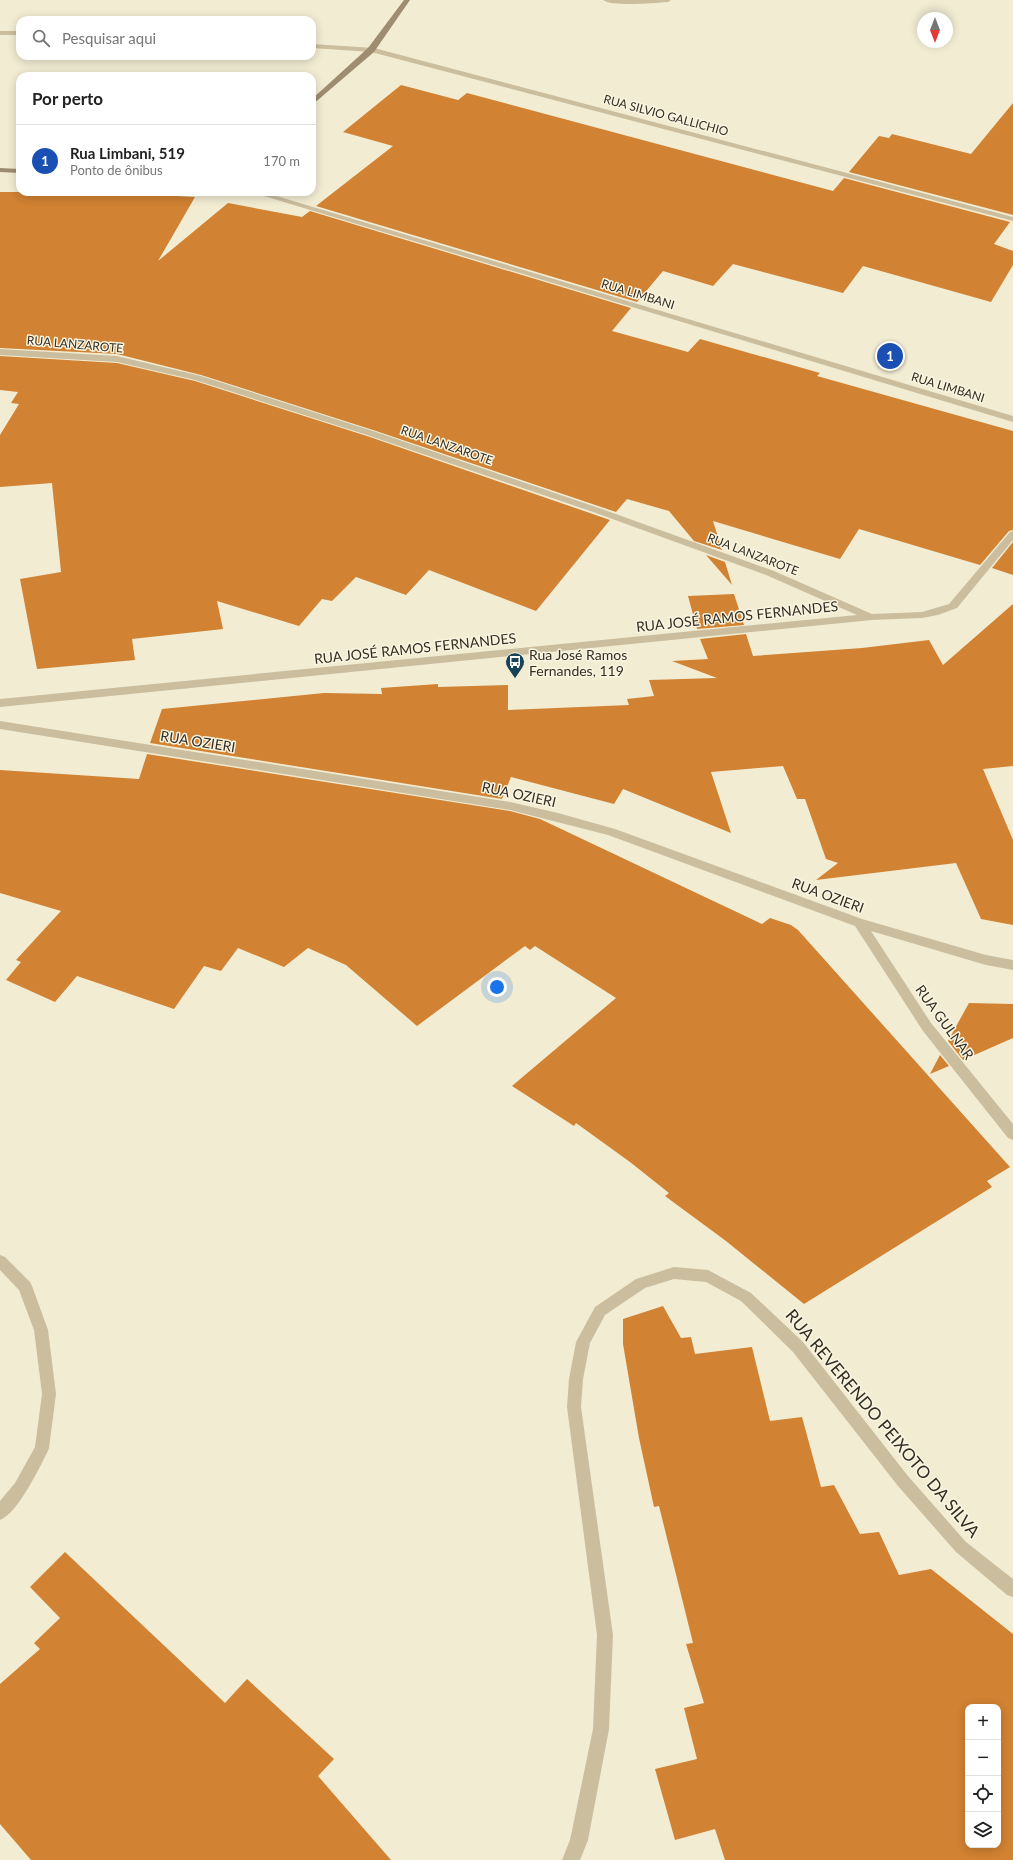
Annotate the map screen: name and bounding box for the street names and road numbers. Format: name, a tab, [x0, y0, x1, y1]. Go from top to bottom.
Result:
street label: RUA SILVIO GALLICHIO	[602, 91, 730, 139]
street label: RUA LIMBANI	[600, 276, 676, 312]
street label: RUA LANZAROTE	[26, 332, 124, 356]
street label: RUA LIMBANI	[910, 369, 986, 405]
street label: RUA LANZAROTE	[399, 422, 495, 468]
street label: RUA LANZAROTE	[705, 530, 801, 578]
street label: RUA JOSÉ RAMOS FERNANDES	[635, 597, 839, 635]
street label: RUA JOSÉ RAMOS FERNANDES	[313, 629, 517, 667]
street label: RUA OZIERI	[159, 727, 237, 755]
street label: RUA OZIERI	[480, 778, 558, 810]
street label: RUA OZIERI	[790, 874, 866, 916]
street label: RUA GULNAR	[912, 981, 978, 1063]
street label: RUA REVERENDO PEIXOTO DA SILVA	[781, 1305, 985, 1542]

